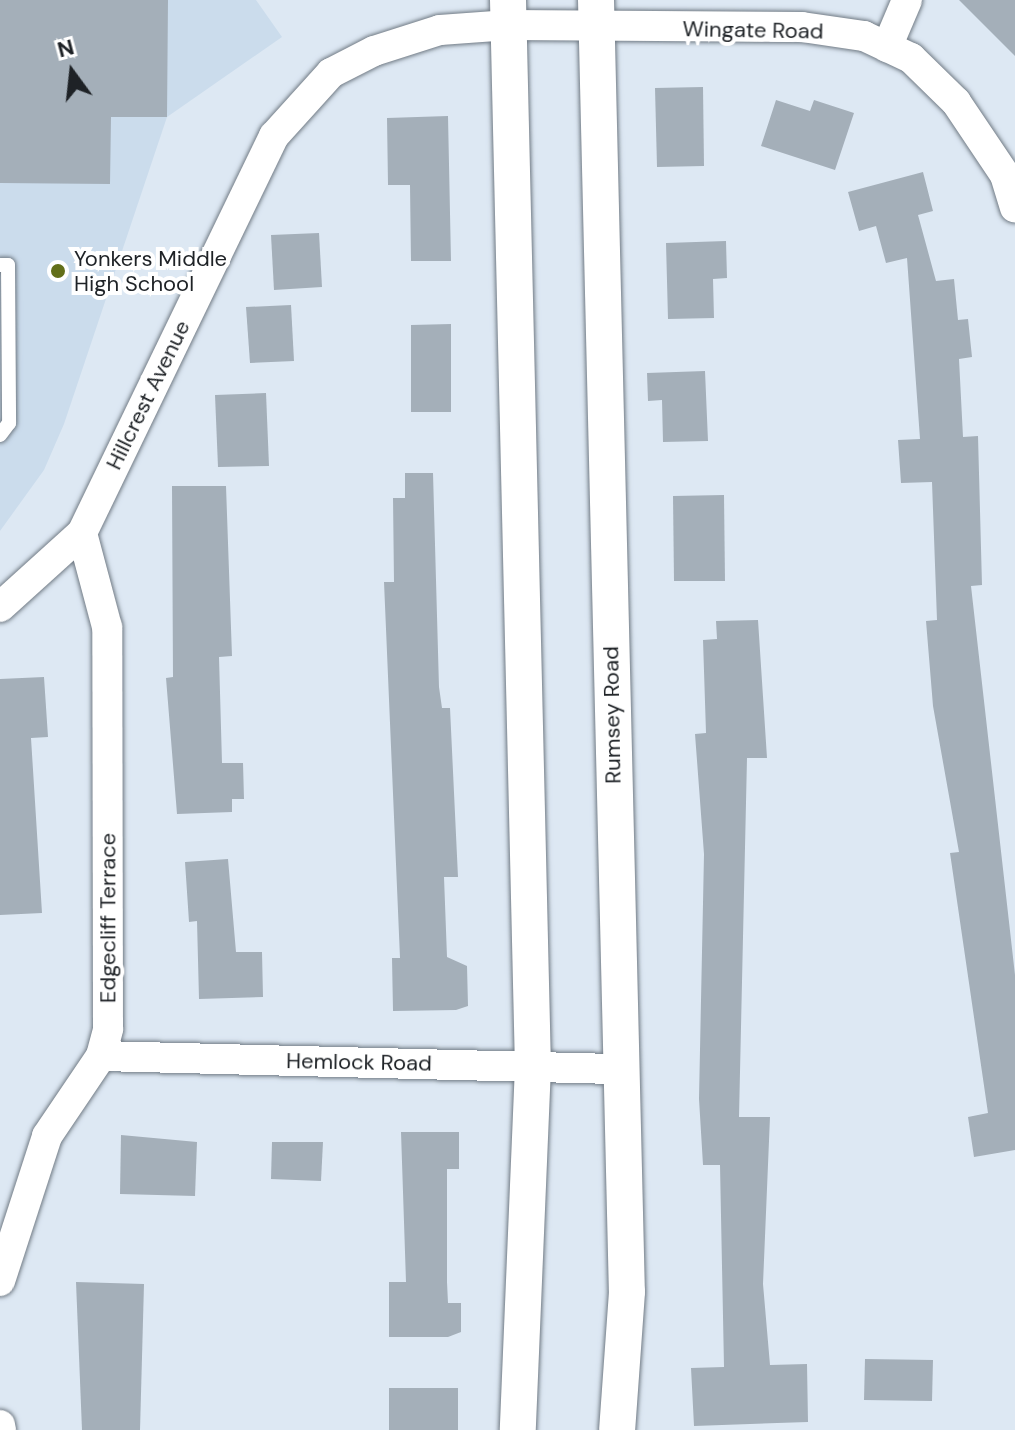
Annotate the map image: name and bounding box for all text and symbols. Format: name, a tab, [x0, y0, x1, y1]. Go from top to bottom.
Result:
street label: Wingate Road	[682, 16, 824, 44]
north arrow	[32, 32, 112, 112]
text: N	[54, 32, 77, 64]
place label: Yonkers Middle High School	[74, 245, 227, 296]
marker: Yonkers Middle High School	[49, 262, 67, 280]
street label: Hillcrest Avenue	[100, 316, 196, 474]
street label: Rumsey Road	[598, 646, 626, 784]
street label: Edgecliff Terrace	[95, 833, 121, 1003]
street label: Hemlock Road	[286, 1048, 432, 1076]

